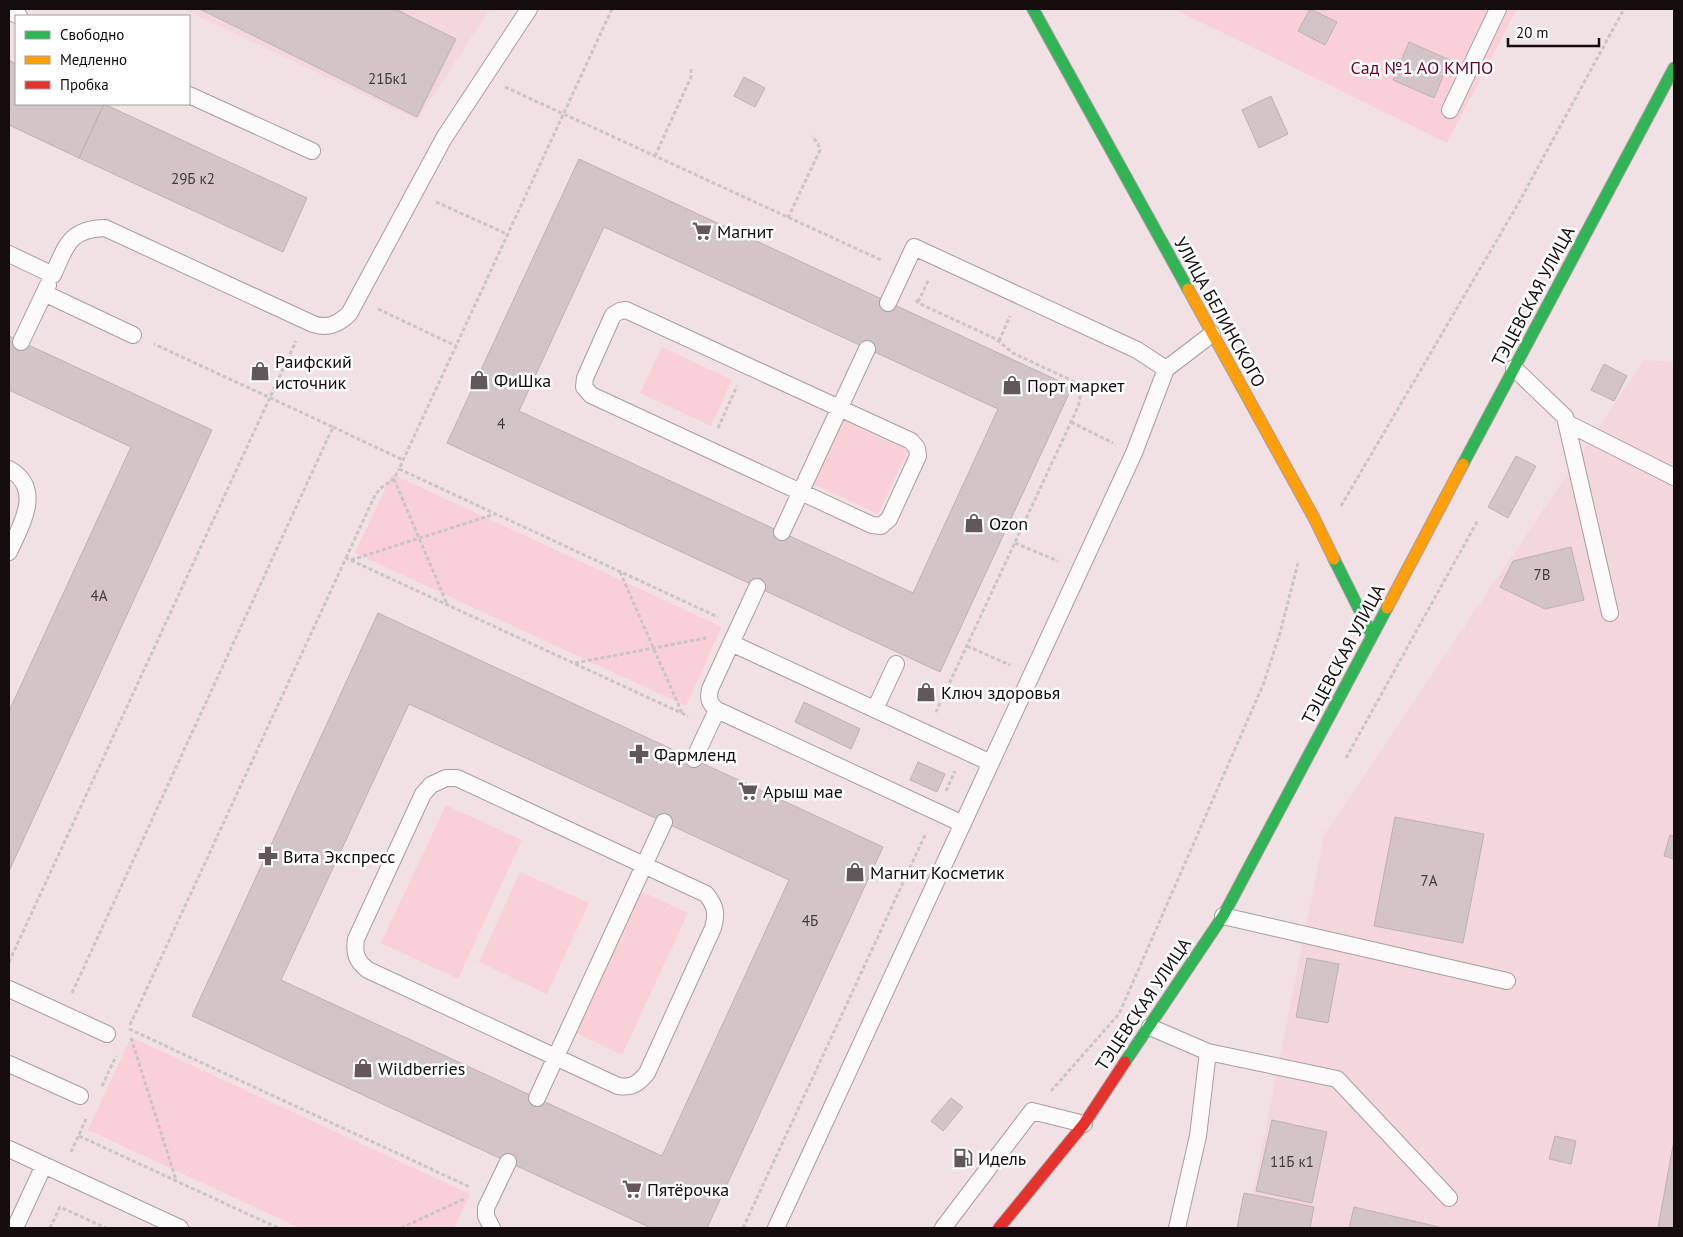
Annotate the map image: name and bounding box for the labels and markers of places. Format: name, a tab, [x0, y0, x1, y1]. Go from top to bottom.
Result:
supermarket icon: Магнит	[691, 220, 713, 242]
place label: Магнит	[717, 220, 774, 243]
place label: Раифский источник	[275, 350, 352, 394]
shop icon: Раифский источник	[249, 360, 271, 382]
shop icon: ФиШка	[468, 369, 490, 391]
place label: ФиШка	[494, 369, 551, 392]
shop icon: Порт маркет	[1001, 374, 1023, 396]
place label: Порт маркет	[1027, 374, 1125, 397]
shop icon: Ozon	[963, 512, 985, 534]
place label: Ozon	[989, 512, 1028, 535]
shop icon: Ключ здоровья	[915, 681, 937, 703]
place label: Ключ здоровья	[941, 681, 1060, 704]
pharmacy icon: Фармленд	[628, 743, 650, 765]
place label: Фармленд	[654, 743, 736, 766]
supermarket icon: Арыш мае	[737, 780, 759, 802]
place label: Арыш мае	[763, 780, 843, 803]
pharmacy icon: Вита Экспресс	[257, 845, 279, 867]
place label: Вита Экспресс	[283, 845, 395, 868]
shop icon: Магнит Косметик	[844, 861, 866, 883]
place label: Магнит Косметик	[870, 861, 1005, 884]
shop icon: Wildberries	[352, 1057, 374, 1079]
place label: Wildberries	[378, 1057, 465, 1080]
fuel station icon: Идель	[952, 1147, 974, 1169]
place label: Идель	[978, 1147, 1026, 1170]
supermarket icon: Пятёрочка	[621, 1178, 643, 1200]
place label: Пятёрочка	[647, 1178, 729, 1201]

